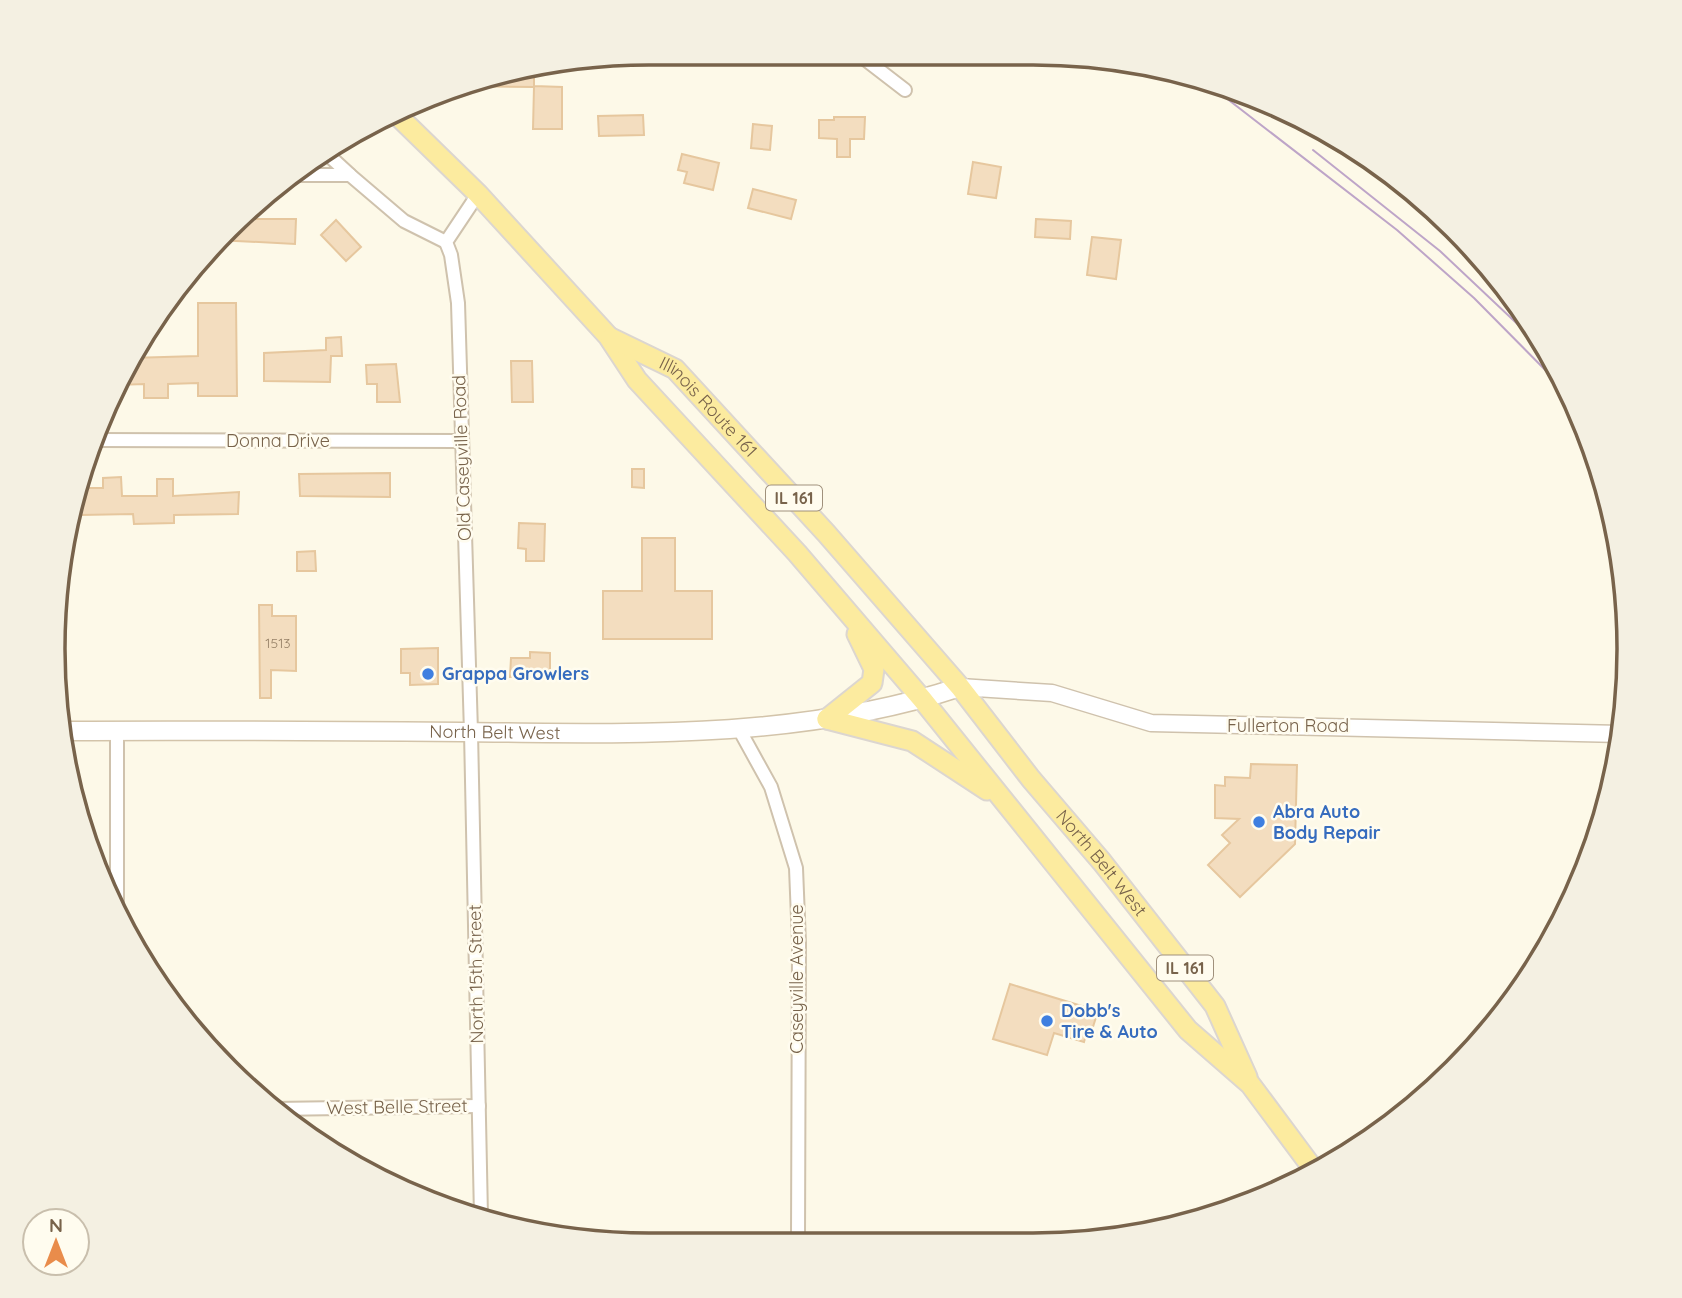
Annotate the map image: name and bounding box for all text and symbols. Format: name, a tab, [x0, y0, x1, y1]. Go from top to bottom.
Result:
street label: Illinois Route 161	[656, 351, 762, 462]
street label: Old Caseyville Road	[447, 375, 476, 541]
street label: Donna Drive	[226, 429, 330, 452]
road number: IL 161	[766, 485, 822, 510]
house number: 1513	[265, 634, 291, 652]
place label: Grappa Growlers	[442, 662, 589, 685]
marker: Grappa Growlers	[420, 666, 436, 682]
street label: Fullerton Road	[1227, 714, 1349, 737]
street label: North Belt West	[429, 720, 561, 744]
place label: Abra Auto Body Repair	[1273, 800, 1381, 844]
street label: North Belt West	[1051, 805, 1152, 921]
marker: Abra Auto Body Repair	[1251, 814, 1267, 830]
street label: North 15th Street	[463, 904, 488, 1044]
street label: Caseyville Avenue	[785, 904, 808, 1054]
road number: IL 161	[1157, 956, 1213, 980]
place label: Dobb's Tire & Auto	[1061, 999, 1158, 1043]
marker: Dobb's Tire & Auto	[1039, 1013, 1055, 1029]
street label: West Belle Street	[326, 1094, 468, 1119]
north arrow	[21, 1207, 91, 1277]
text: N	[49, 1213, 63, 1237]

